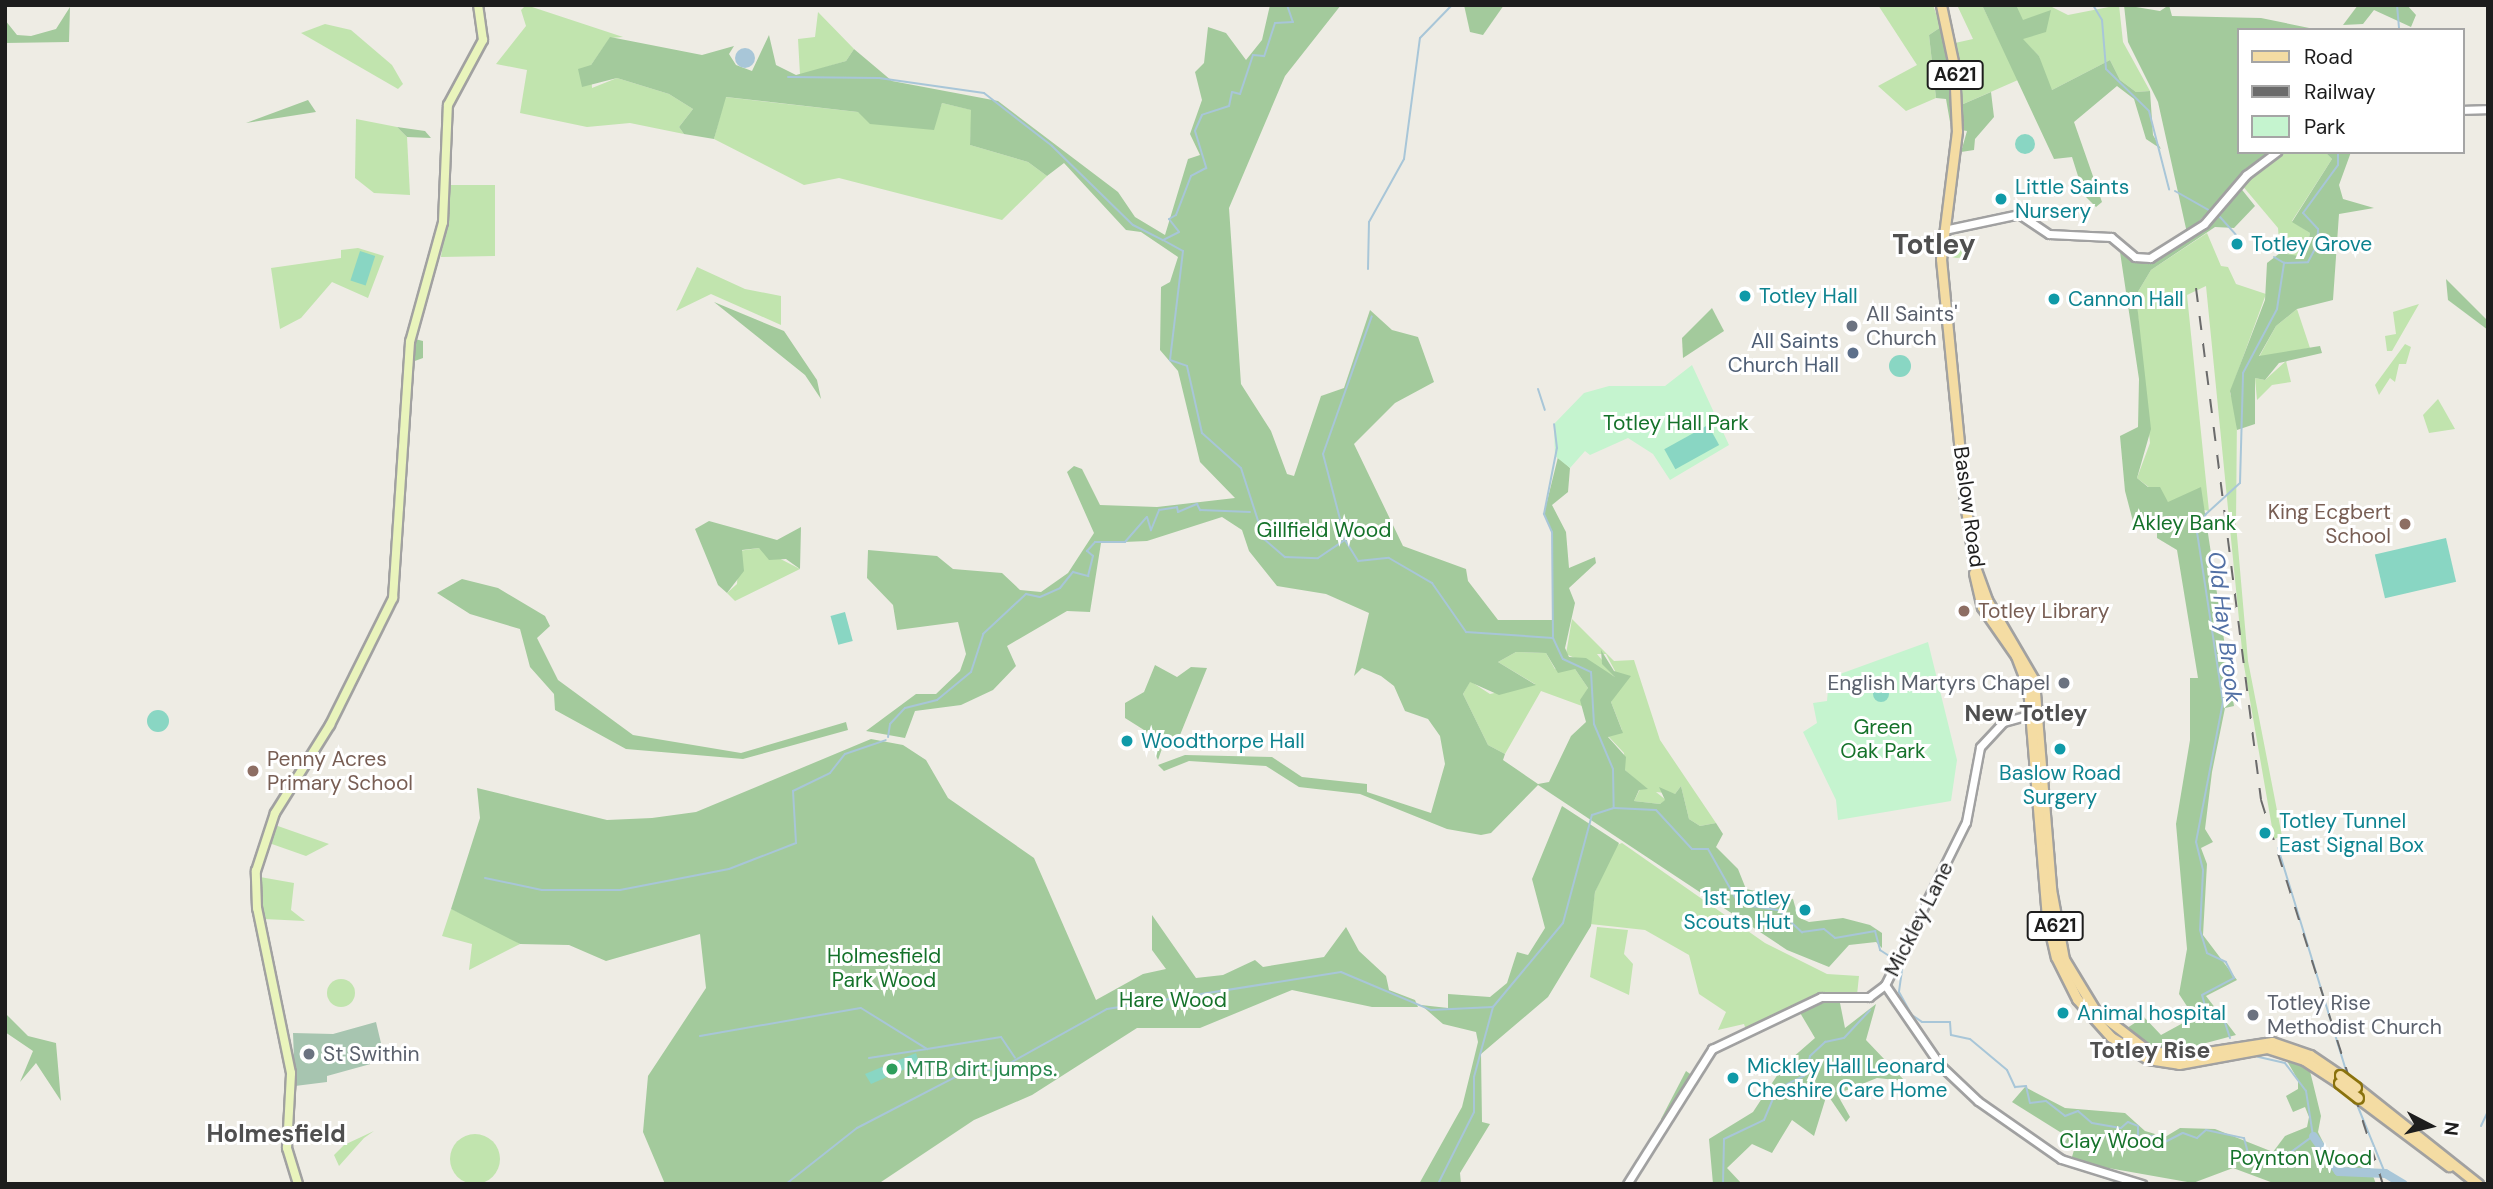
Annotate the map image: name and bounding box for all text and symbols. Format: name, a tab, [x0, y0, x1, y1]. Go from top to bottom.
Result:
legend	[2238, 28, 2465, 154]
text: Road	[2304, 43, 2353, 71]
road number: A621	[1925, 60, 1985, 90]
text: Railway	[2304, 78, 2376, 106]
text: Park	[2304, 113, 2345, 141]
place label: Little Saints Nursery	[2015, 174, 2129, 224]
marker: Little Saints Nursery	[1993, 191, 2009, 207]
district label: Totley	[1892, 228, 1976, 262]
place label: Totley Grove	[2251, 231, 2372, 257]
marker: Totley Grove	[2229, 236, 2245, 252]
place label: Totley Hall	[1759, 283, 1858, 309]
place label: Cannon Hall	[2068, 286, 2184, 312]
marker: Totley Hall	[1737, 288, 1753, 304]
marker: Cannon Hall	[2046, 291, 2062, 307]
place label: All Saints' Church	[1866, 301, 1958, 351]
marker: All Saints' Church	[1844, 318, 1860, 334]
place label: All Saints Church Hall	[1728, 328, 1839, 378]
marker: All Saints Church Hall	[1845, 345, 1861, 361]
park label: Totley Hall Park	[1603, 410, 1749, 436]
street label: Baslow Road	[1948, 445, 1990, 569]
place label: King Ecgbert School	[2268, 499, 2391, 549]
park label: Akley Bank	[2132, 510, 2236, 536]
marker: King Ecgbert School	[2397, 516, 2413, 532]
park label: Gillfield Wood	[1257, 517, 1391, 543]
water label: Old Hay Brook	[2202, 550, 2248, 704]
place label: Totley Library	[1978, 598, 2110, 624]
marker: Totley Library	[1956, 603, 1972, 619]
place label: English Martyrs Chapel	[1827, 670, 2050, 696]
marker: English Martyrs Chapel	[2056, 675, 2072, 691]
district label: New Totley	[1965, 699, 2087, 727]
park label: Green Oak Park	[1840, 714, 1926, 764]
place label: Woodthorpe Hall	[1141, 728, 1305, 754]
marker: Woodthorpe Hall	[1119, 733, 1135, 749]
marker: Baslow Road Surgery	[2052, 741, 2068, 757]
place label: Penny Acres Primary School	[267, 746, 413, 796]
place label: Baslow Road Surgery	[1999, 760, 2121, 810]
marker: Penny Acres Primary School	[245, 763, 261, 779]
place label: Totley Tunnel East Signal Box	[2279, 808, 2424, 858]
marker: Totley Tunnel East Signal Box	[2257, 825, 2273, 841]
street label: Mickley Lane	[1879, 857, 1959, 981]
place label: 1st Totley Scouts Hut	[1683, 885, 1791, 935]
marker: 1st Totley Scouts Hut	[1797, 902, 1813, 918]
road number: A621	[2025, 910, 2085, 942]
park label: Holmesfield Park Wood	[827, 943, 941, 993]
park label: Hare Wood	[1119, 987, 1227, 1013]
place label: Totley Rise Methodist Church	[2267, 990, 2442, 1040]
place label: Animal hospital	[2077, 1000, 2226, 1026]
marker: Animal hospital	[2055, 1005, 2071, 1021]
marker: Totley Rise Methodist Church	[2245, 1007, 2261, 1023]
district label: Totley Rise	[2090, 1036, 2210, 1064]
place label: St Swithin	[323, 1041, 420, 1067]
marker: St Swithin	[301, 1046, 317, 1062]
place label: Mickley Hall Leonard Cheshire Care Home	[1747, 1053, 1947, 1103]
place label: MTB dirt jumps.	[906, 1056, 1057, 1082]
marker: MTB dirt jumps.	[884, 1061, 900, 1077]
marker: Mickley Hall Leonard Cheshire Care Home	[1725, 1070, 1741, 1086]
north arrow	[2395, 1091, 2465, 1161]
district label: Holmesfield	[206, 1120, 346, 1148]
text: N	[2438, 1120, 2465, 1137]
park label: Clay Wood	[2059, 1128, 2165, 1154]
park label: Poynton Wood	[2230, 1145, 2372, 1171]

